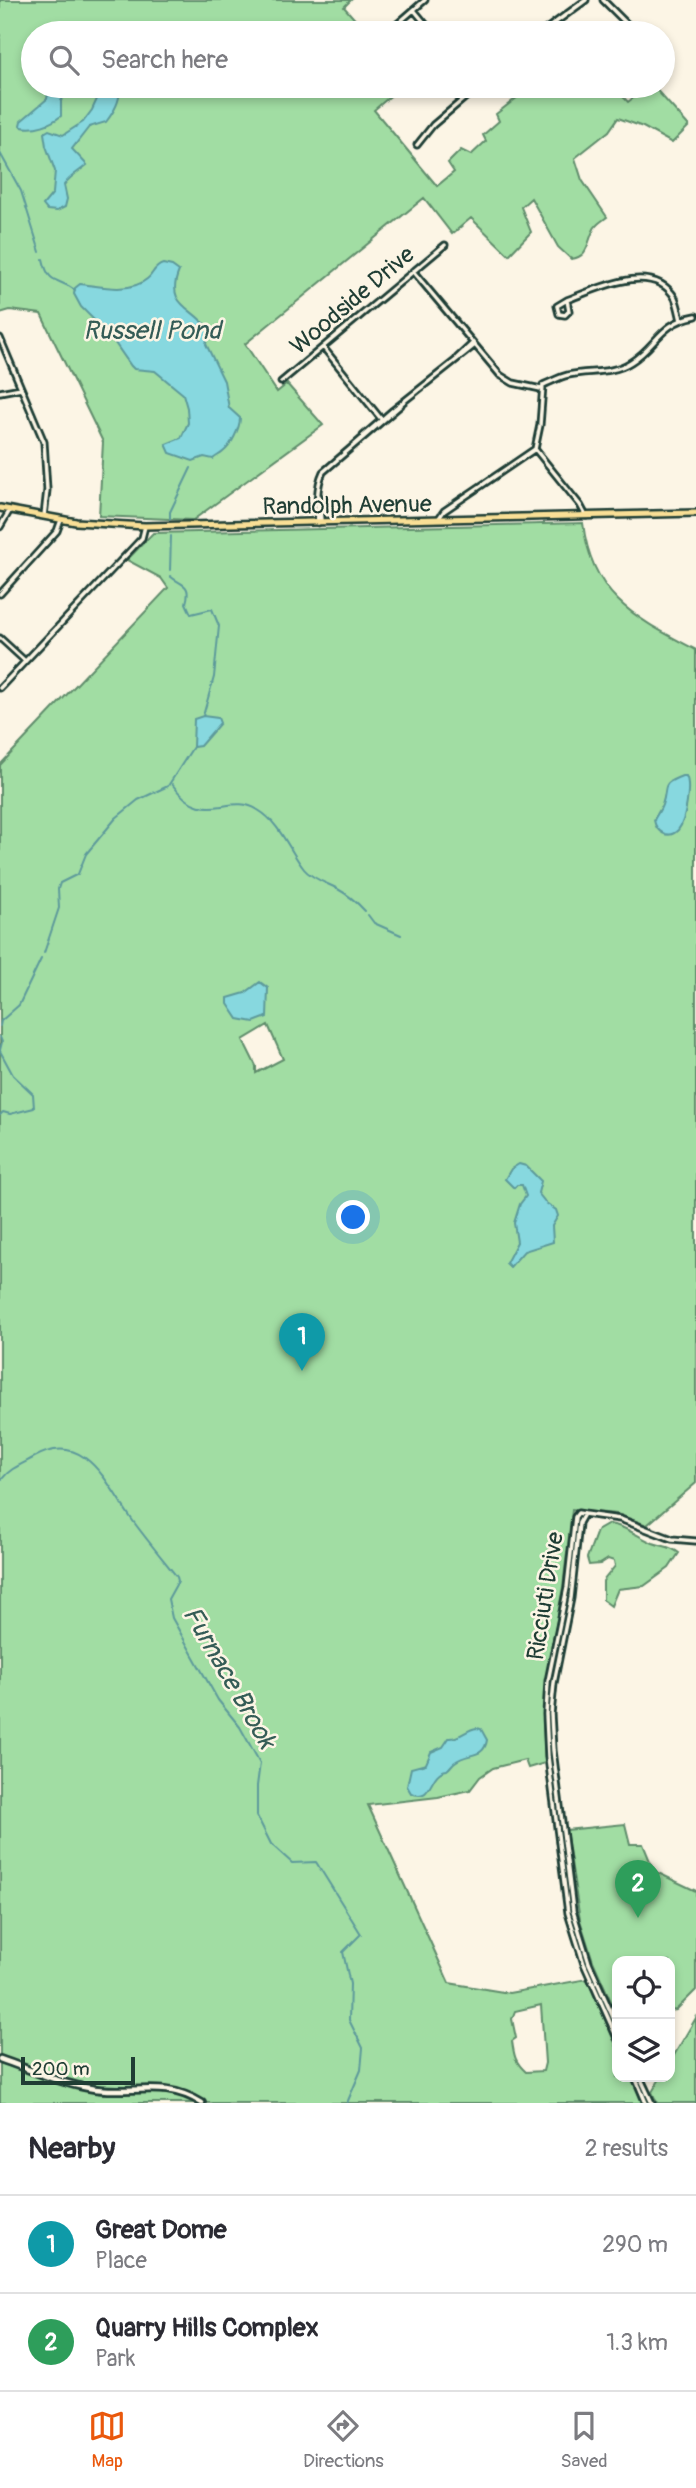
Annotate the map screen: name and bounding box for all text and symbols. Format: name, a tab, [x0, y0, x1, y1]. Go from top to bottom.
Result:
search box	[21, 21, 675, 98]
icon: search	[45, 41, 83, 79]
text: Search here	[101, 44, 228, 76]
street label: Woodside Drive	[284, 240, 420, 361]
water label: Russell Pond	[83, 315, 224, 347]
street label: Randolph Avenue	[262, 490, 432, 521]
your location	[336, 1200, 370, 1234]
pin: 1	[279, 1313, 325, 1371]
street label: Ricciuti Drive	[521, 1530, 570, 1662]
water label: Furnace Brook	[176, 1601, 284, 1756]
pin: 2	[615, 1860, 661, 1918]
map controls	[612, 1956, 675, 2082]
button: locate	[612, 1956, 675, 2019]
button: layers	[612, 2019, 675, 2082]
scale bar	[21, 2054, 135, 2086]
text: 200 m	[32, 2057, 90, 2081]
text: Nearby	[28, 2130, 115, 2167]
text: 2 results	[585, 2134, 668, 2163]
text: Great Dome	[95, 2214, 227, 2246]
text: 1	[47, 2230, 56, 2259]
text: 290 m	[602, 2230, 668, 2259]
text: Place	[95, 2246, 147, 2275]
text: Quarry Hills Complex	[95, 2312, 319, 2344]
text: 2	[45, 2328, 57, 2357]
text: 1.3 km	[606, 2328, 668, 2357]
text: Park	[95, 2344, 135, 2373]
tab: Map	[88, 2407, 126, 2473]
tab: Directions	[303, 2407, 384, 2473]
tab: Saved	[560, 2407, 608, 2473]

